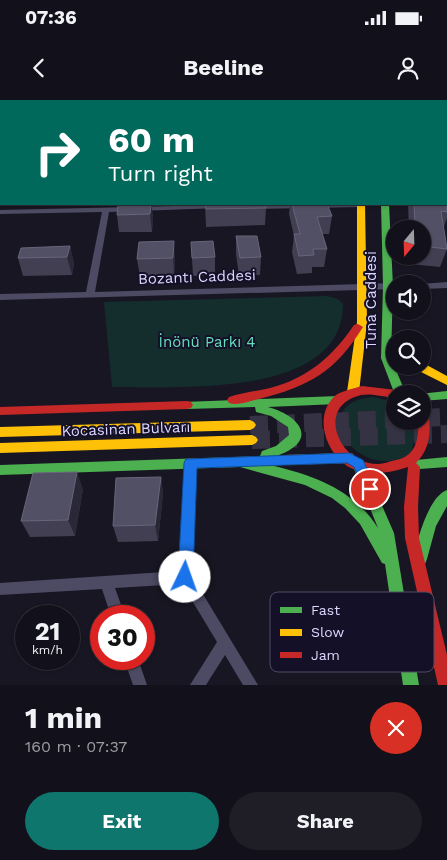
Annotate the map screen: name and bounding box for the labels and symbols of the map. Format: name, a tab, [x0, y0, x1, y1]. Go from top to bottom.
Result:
north arrow	[386, 220, 431, 265]
street label: Tuna Caddesi	[362, 251, 380, 349]
street label: Bozantı Caddesi	[138, 266, 256, 288]
park label: İnönü Parkı 4	[159, 333, 255, 351]
street label: Kocasinan Bulvarı	[61, 418, 191, 440]
pin	[349, 468, 391, 510]
position arrow	[158, 550, 210, 602]
legend	[270, 592, 434, 672]
text: Fast	[311, 602, 340, 618]
speed limit sign: 30	[90, 605, 155, 670]
text: Slow	[311, 624, 344, 640]
text: Jam	[311, 647, 340, 663]

